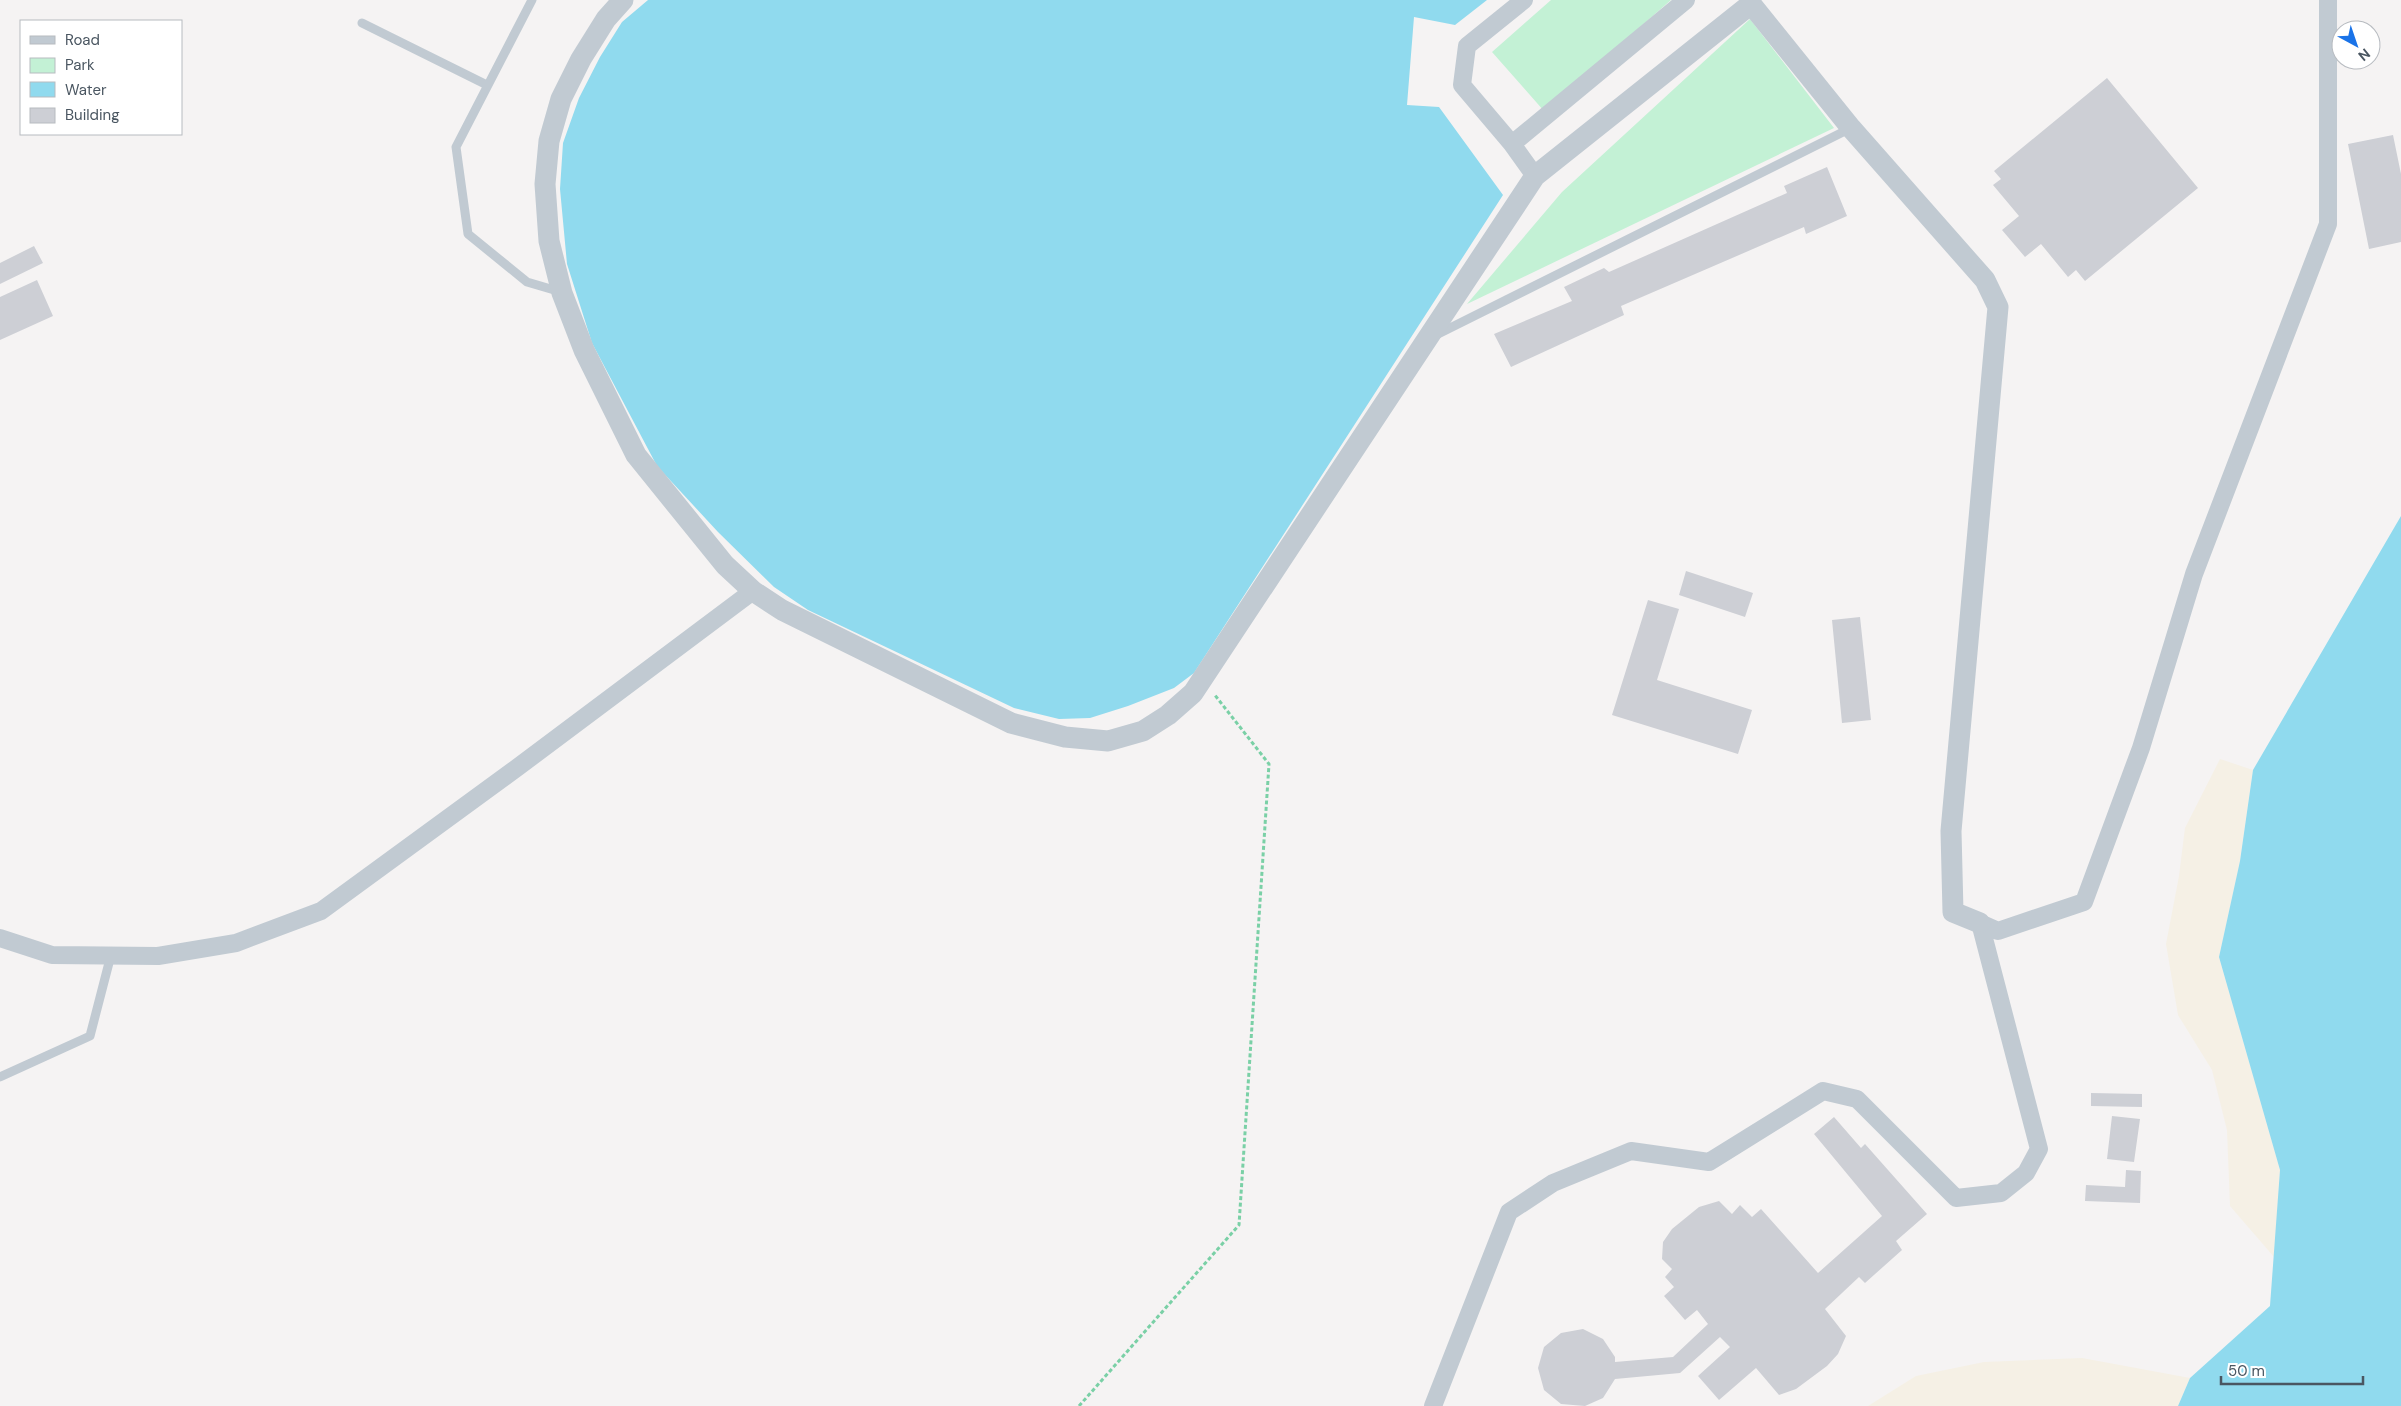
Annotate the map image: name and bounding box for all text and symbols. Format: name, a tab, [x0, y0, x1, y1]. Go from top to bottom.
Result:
legend	[20, 20, 182, 135]
north arrow	[2331, 20, 2381, 70]
text: Road	[65, 30, 100, 50]
text: N	[2355, 45, 2374, 65]
text: Park	[65, 55, 95, 75]
text: Water	[65, 80, 107, 100]
text: Building	[65, 105, 120, 125]
scale bar	[2221, 1354, 2364, 1386]
text: 50 m	[2228, 1361, 2265, 1381]

